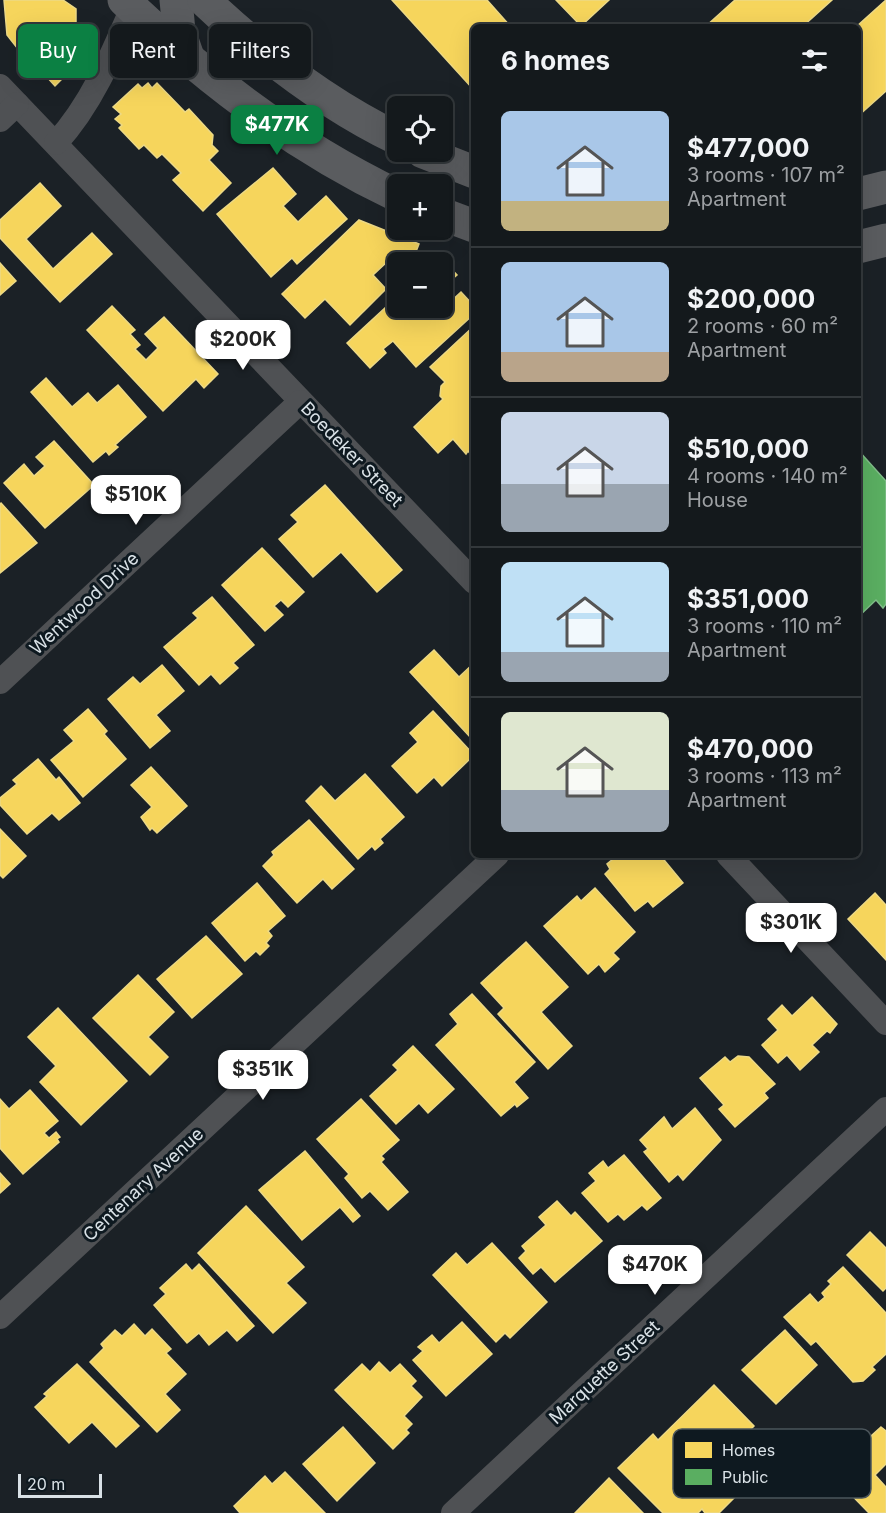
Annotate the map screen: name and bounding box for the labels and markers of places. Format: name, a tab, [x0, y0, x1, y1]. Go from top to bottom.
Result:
pin: $477K	[235, 105, 319, 156]
pin: $200K	[201, 320, 285, 371]
pin: $510K	[94, 475, 178, 526]
pin: $301K	[749, 903, 833, 954]
pin: $351K	[221, 1050, 305, 1101]
pin: $470K	[613, 1245, 697, 1296]

